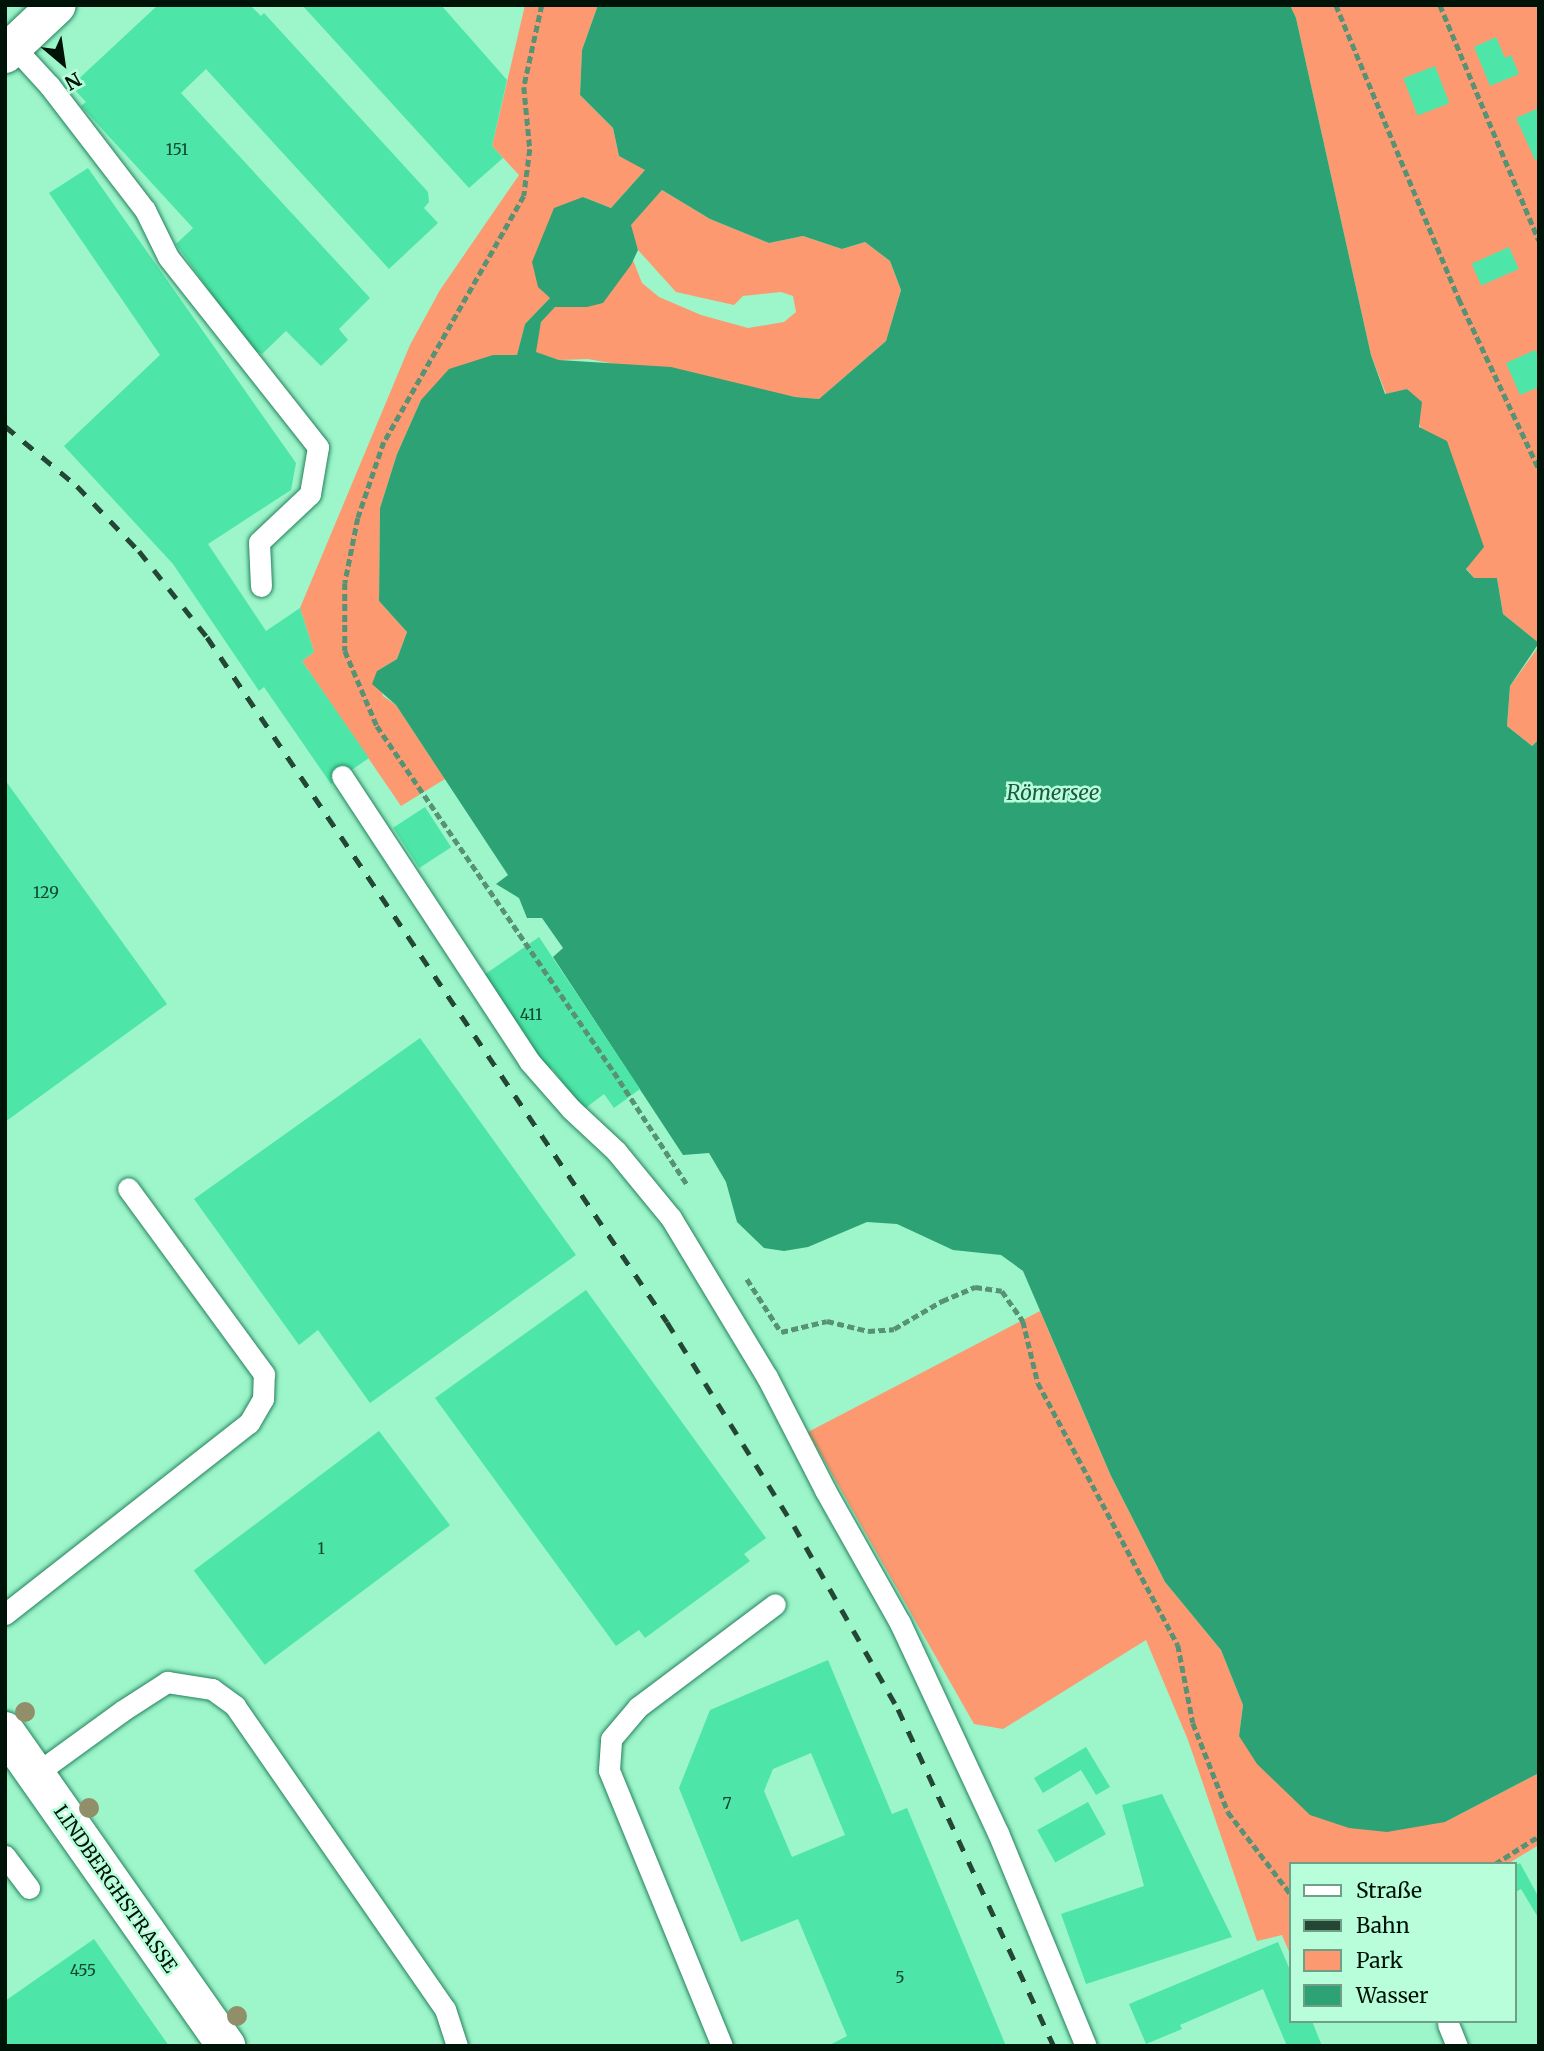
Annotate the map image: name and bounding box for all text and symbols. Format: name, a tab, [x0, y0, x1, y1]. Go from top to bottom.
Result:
north arrow	[28, 28, 98, 98]
text: N	[61, 67, 86, 95]
house number: 151	[166, 139, 188, 159]
water label: Römersee	[1007, 780, 1099, 806]
house number: 129	[33, 882, 59, 902]
house number: 411	[520, 1004, 542, 1024]
house number: 1	[317, 1538, 325, 1558]
house number: 7	[722, 1793, 732, 1813]
street label: LINDBERGHSTRASSE	[49, 1801, 181, 1977]
legend	[1288, 1862, 1516, 2023]
text: Straße	[1356, 1877, 1422, 1904]
text: Bahn	[1356, 1912, 1410, 1939]
text: Park	[1356, 1947, 1403, 1974]
house number: 455	[70, 1960, 96, 1980]
house number: 5	[895, 1967, 905, 1987]
text: Wasser	[1356, 1982, 1428, 2009]

